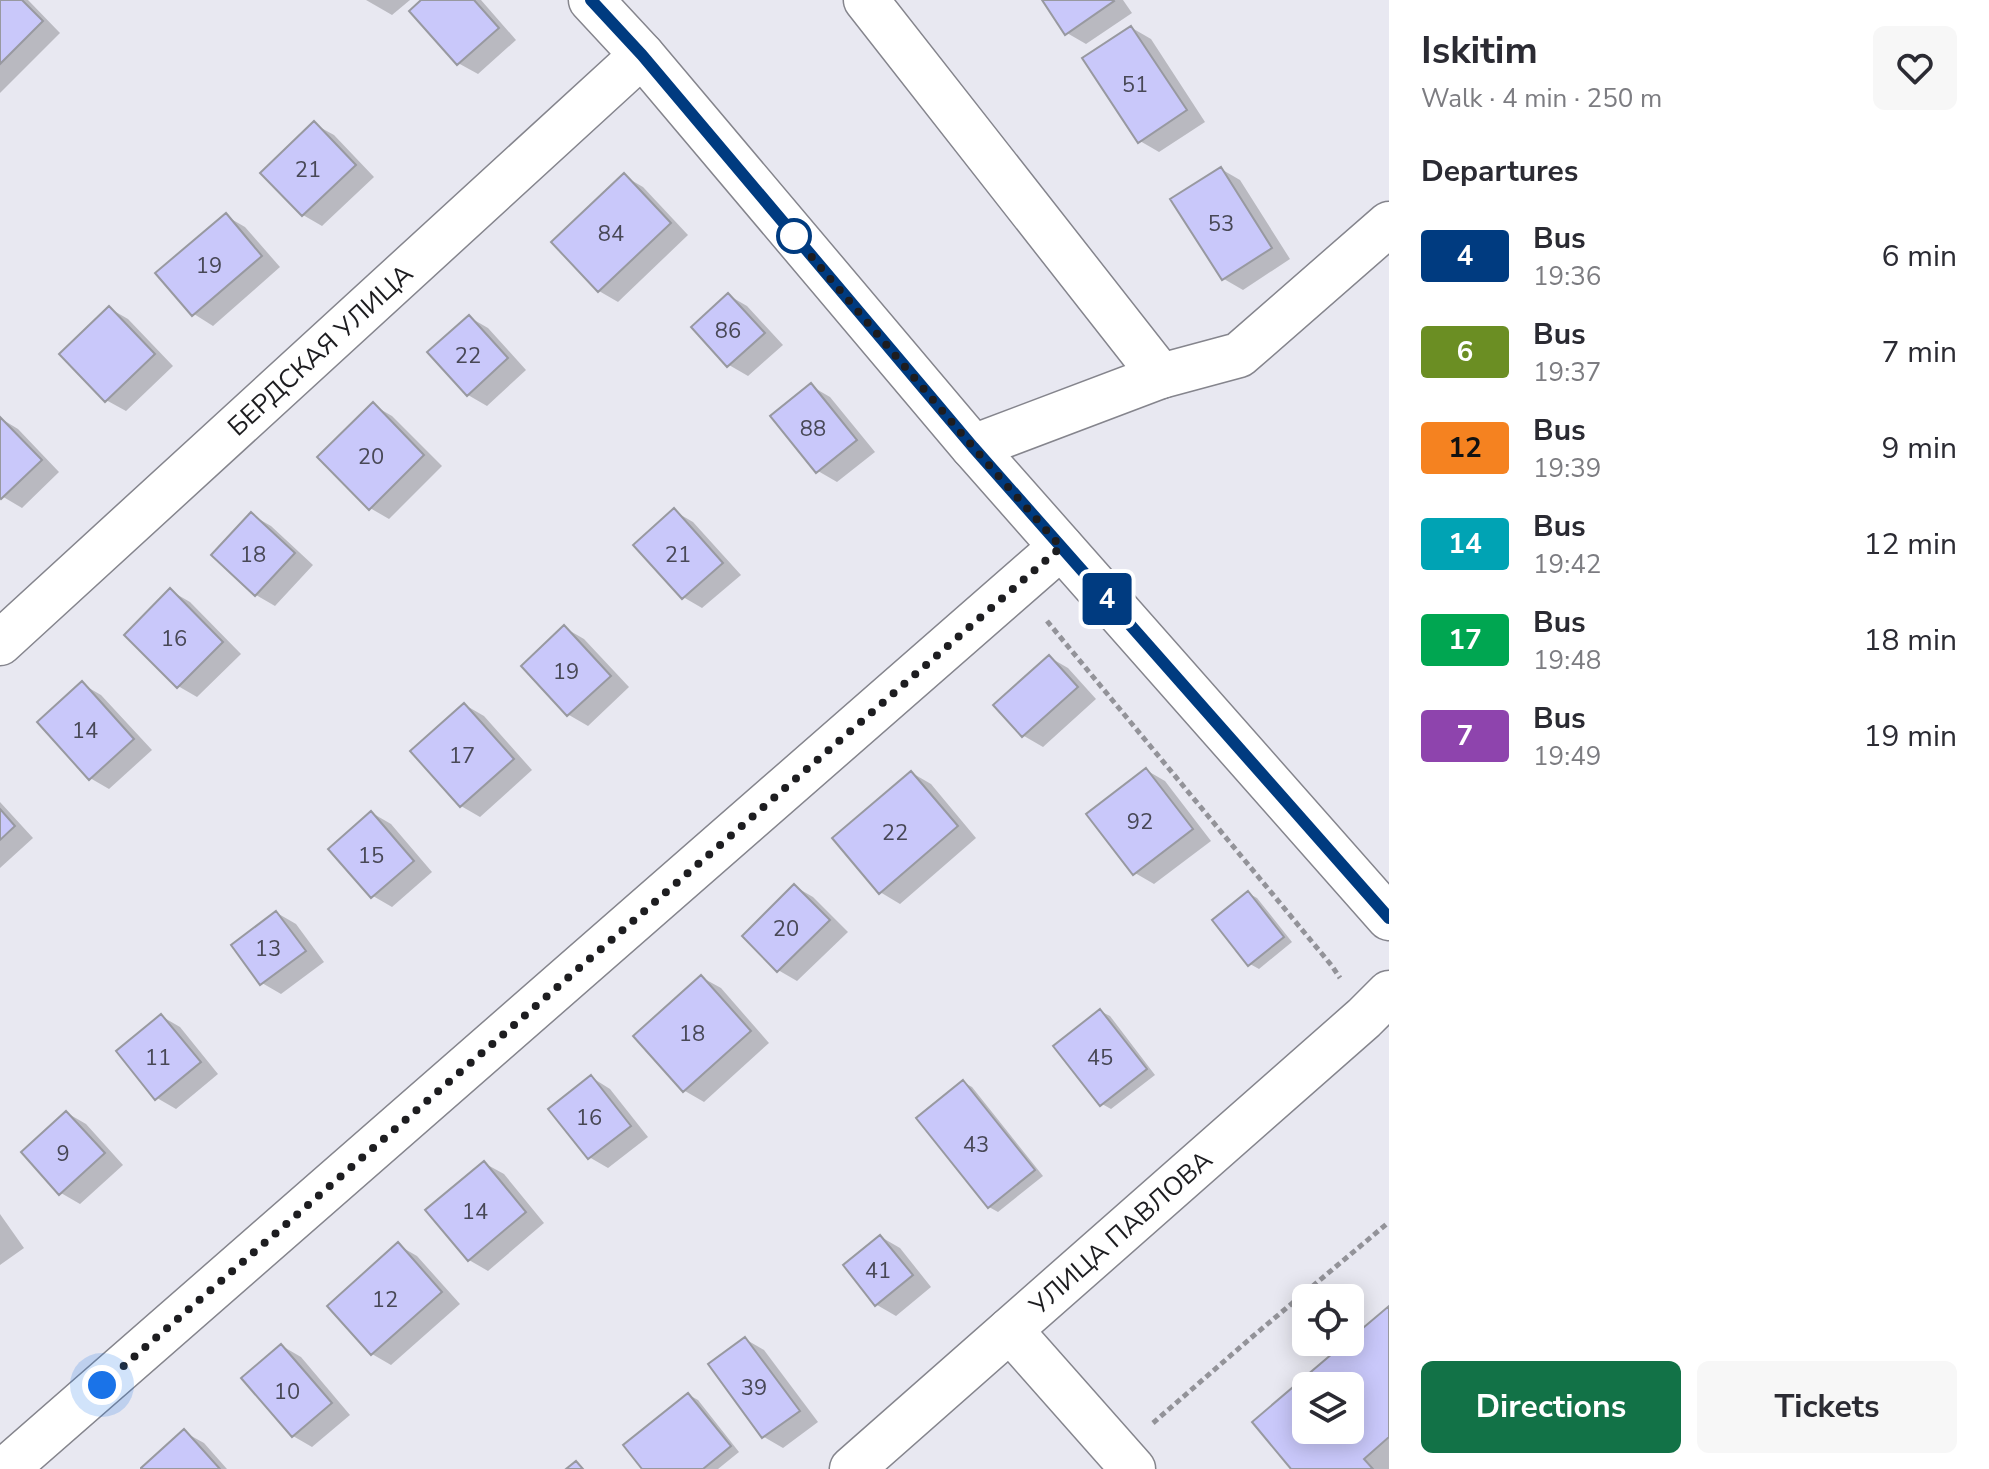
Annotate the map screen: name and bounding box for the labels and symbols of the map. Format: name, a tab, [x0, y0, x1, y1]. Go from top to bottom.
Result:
house number: 51	[1122, 70, 1148, 100]
house number: 21	[295, 155, 321, 185]
house number: 53	[1208, 209, 1234, 239]
house number: 84	[598, 219, 624, 249]
unlabelled marker	[777, 219, 811, 253]
house number: 19	[196, 251, 222, 281]
street label: БЕРДСКАЯ УЛИЦА	[220, 256, 420, 444]
house number: 86	[715, 316, 741, 346]
house number: 22	[455, 341, 481, 371]
house number: 88	[800, 414, 826, 444]
house number: 20	[358, 442, 384, 472]
house number: 18	[240, 540, 266, 570]
house number: 21	[665, 540, 691, 570]
line badge: 4	[1081, 573, 1133, 625]
house number: 16	[161, 624, 187, 654]
house number: 19	[553, 657, 579, 687]
house number: 14	[72, 716, 98, 746]
house number: 17	[449, 741, 475, 771]
house number: 92	[1127, 807, 1153, 837]
house number: 22	[882, 818, 908, 848]
house number: 15	[358, 841, 384, 871]
house number: 20	[773, 914, 799, 944]
house number: 13	[255, 934, 281, 964]
house number: 18	[679, 1019, 705, 1049]
house number: 11	[145, 1043, 171, 1073]
house number: 45	[1087, 1043, 1113, 1073]
house number: 16	[576, 1103, 602, 1133]
house number: 43	[963, 1130, 989, 1160]
house number: 9	[56, 1139, 70, 1169]
street label: УЛИЦА ПАВЛОВА	[1021, 1143, 1220, 1324]
house number: 14	[462, 1197, 488, 1227]
house number: 41	[865, 1256, 891, 1286]
house number: 12	[372, 1285, 398, 1315]
your location	[82, 1365, 122, 1405]
house number: 39	[741, 1373, 767, 1403]
house number: 10	[274, 1377, 300, 1407]

